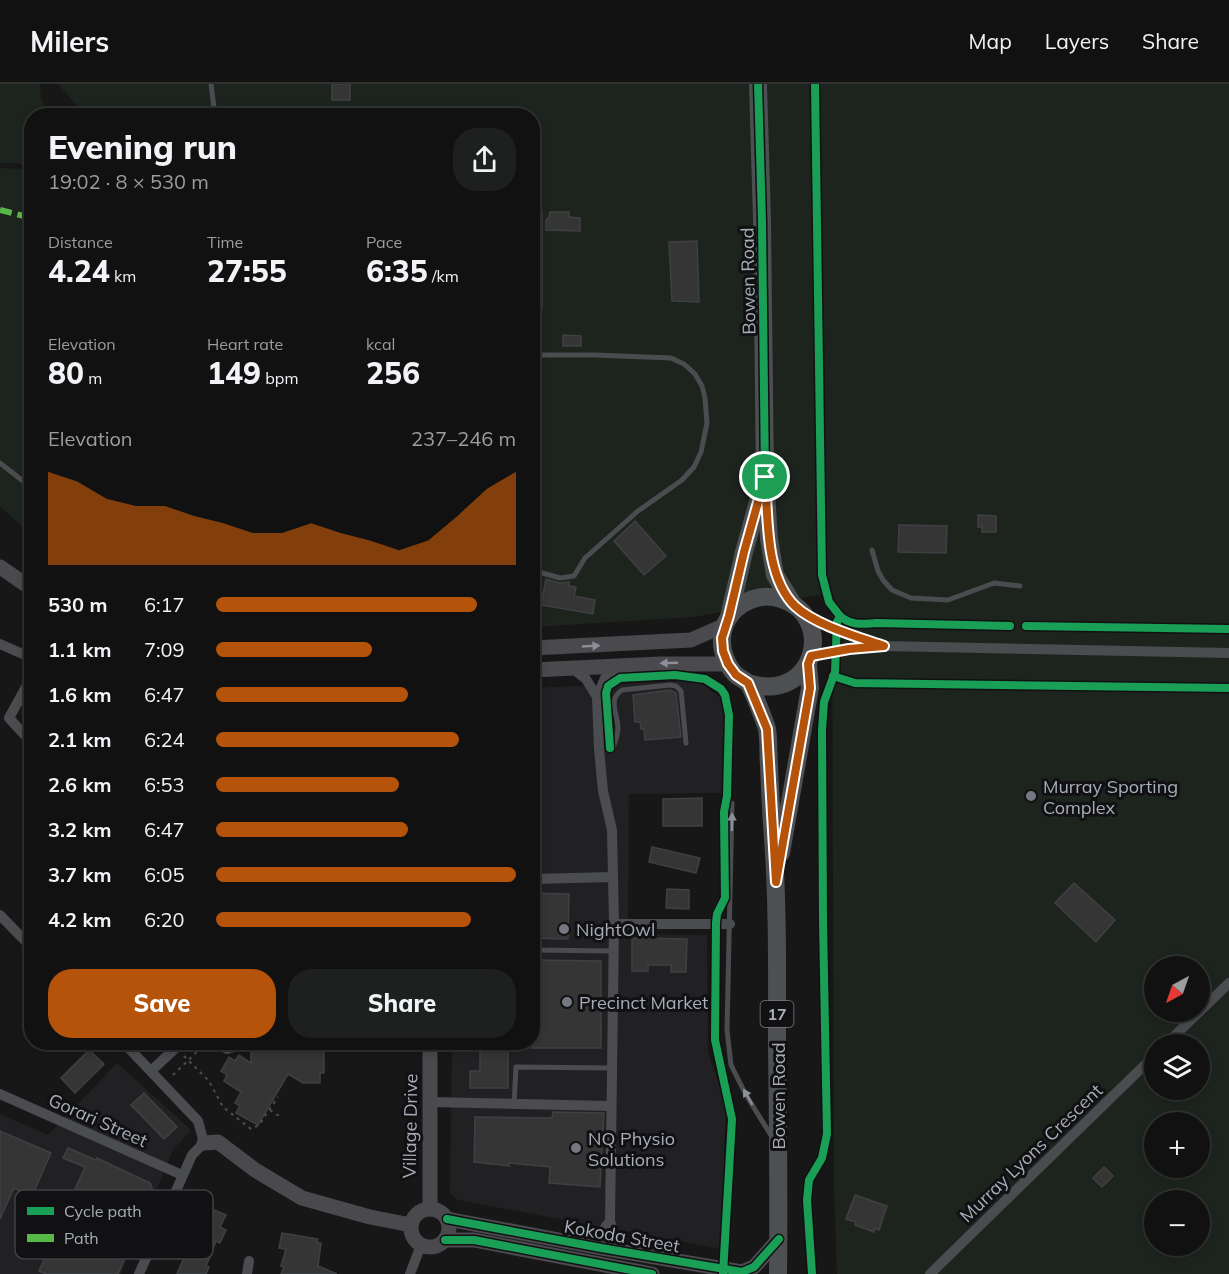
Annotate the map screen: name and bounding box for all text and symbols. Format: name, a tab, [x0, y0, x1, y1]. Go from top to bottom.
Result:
text: Milers	[30, 24, 109, 59]
text: Map	[969, 28, 1012, 54]
text: Layers	[1045, 28, 1109, 54]
text: Share	[1142, 28, 1199, 54]
text: Evening run	[48, 126, 237, 167]
button: share	[453, 128, 516, 191]
text: 19:02 · 8 × 530 m	[48, 169, 209, 194]
street label: Bowen Road	[736, 227, 760, 335]
text: Distance	[48, 232, 113, 252]
text: Time	[207, 232, 243, 252]
text: Pace	[366, 232, 402, 252]
text: 4.24	[48, 252, 110, 290]
text: 27:55	[207, 252, 287, 290]
text: 6:35	[366, 252, 428, 290]
text: km	[110, 266, 136, 286]
text: /km	[428, 266, 459, 286]
text: Elevation	[48, 334, 116, 354]
text: Heart rate	[207, 334, 283, 354]
text: kcal	[366, 334, 395, 354]
text: 80	[48, 354, 84, 392]
text: 149	[207, 354, 261, 392]
text: 256	[366, 354, 420, 392]
text: m	[84, 368, 102, 388]
text: bpm	[261, 368, 298, 388]
text: Elevation	[48, 426, 133, 451]
text: 237–246 m	[411, 426, 516, 451]
pin	[739, 451, 790, 502]
icon: arrive	[748, 460, 781, 493]
text: 530 m	[48, 592, 107, 617]
text: 6:17	[144, 592, 185, 617]
text: 1.1 km	[48, 637, 111, 662]
text: 7:09	[144, 637, 185, 662]
one-way arrow	[581, 641, 600, 650]
one-way arrow	[659, 659, 678, 668]
text: 1.6 km	[48, 682, 111, 707]
text: 6:47	[144, 682, 185, 707]
text: 2.1 km	[48, 727, 111, 752]
text: 6:24	[144, 727, 185, 752]
text: 2.6 km	[48, 772, 111, 797]
text: 6:53	[144, 772, 185, 797]
place label: Murray Sporting Complex	[1043, 775, 1178, 819]
marker: Murray Sporting Complex	[1024, 789, 1038, 803]
one-way arrow	[727, 812, 737, 831]
text: 3.2 km	[48, 817, 111, 842]
text: 6:47	[144, 817, 185, 842]
text: 3.7 km	[48, 862, 111, 887]
text: 6:05	[144, 862, 185, 887]
text: 4.2 km	[48, 907, 111, 932]
text: 6:20	[144, 907, 185, 932]
place label: NightOwl	[576, 918, 655, 941]
marker: NightOwl	[557, 922, 571, 936]
north arrow	[1144, 956, 1210, 1022]
map controls	[1144, 956, 1210, 1256]
button: Save	[48, 969, 276, 1038]
button: Share	[288, 969, 516, 1038]
place label: Precinct Market	[579, 991, 708, 1014]
marker: Precinct Market	[560, 995, 574, 1009]
road number: 17	[760, 1001, 794, 1027]
button: layers	[1144, 1034, 1210, 1100]
street label: Bowen Road	[767, 1042, 790, 1150]
street label: Village Drive	[398, 1073, 422, 1179]
street label: Murray Lyons Crescent	[955, 1079, 1107, 1227]
street label: Gorari Street	[45, 1088, 151, 1152]
one-way arrow	[743, 1088, 753, 1105]
button: +	[1144, 1112, 1210, 1178]
place label: NQ Physio Solutions	[588, 1127, 675, 1171]
marker: NQ Physio Solutions	[569, 1141, 583, 1155]
legend	[15, 1190, 213, 1259]
button: −	[1144, 1190, 1210, 1256]
text: Cycle path	[64, 1201, 142, 1221]
street label: Kokoda Street	[562, 1215, 682, 1257]
text: Path	[64, 1228, 99, 1248]

